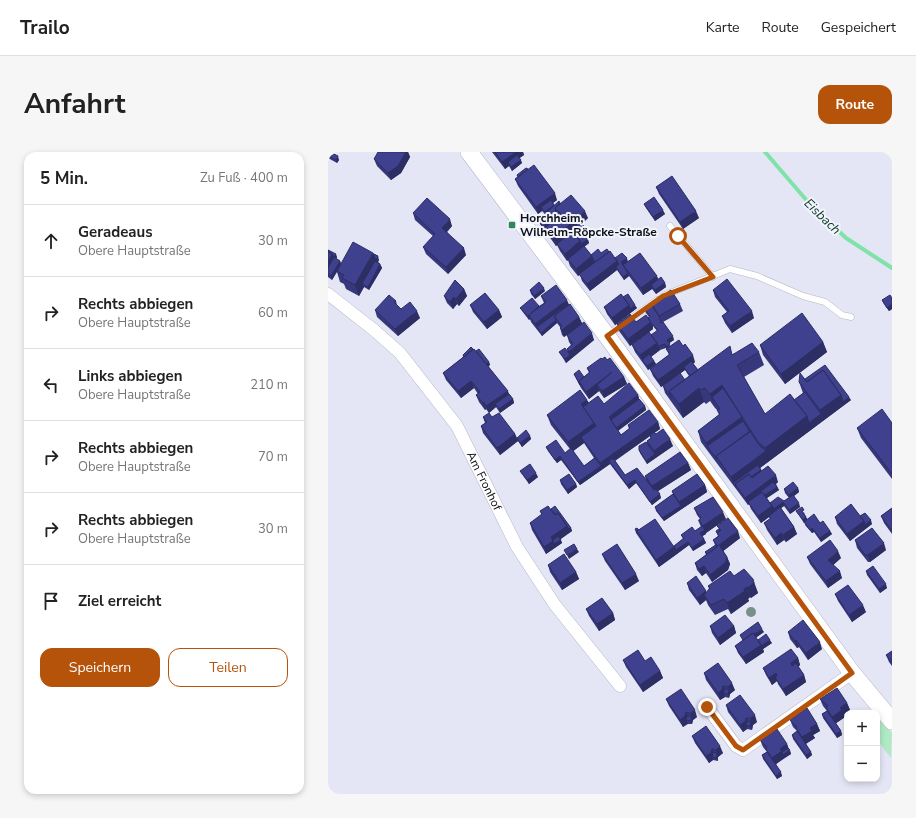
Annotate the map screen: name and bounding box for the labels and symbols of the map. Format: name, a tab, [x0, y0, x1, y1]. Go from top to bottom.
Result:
water label: Eisbach	[800, 195, 845, 239]
place label: Horchheim, Wilhelm-Röpcke-Straße	[520, 210, 657, 240]
marker: Horchheim, Wilhelm-Röpcke-Straße	[507, 220, 517, 230]
route start	[669, 227, 687, 245]
street label: Am Fronhof	[463, 449, 506, 514]
route end	[698, 698, 716, 716]

